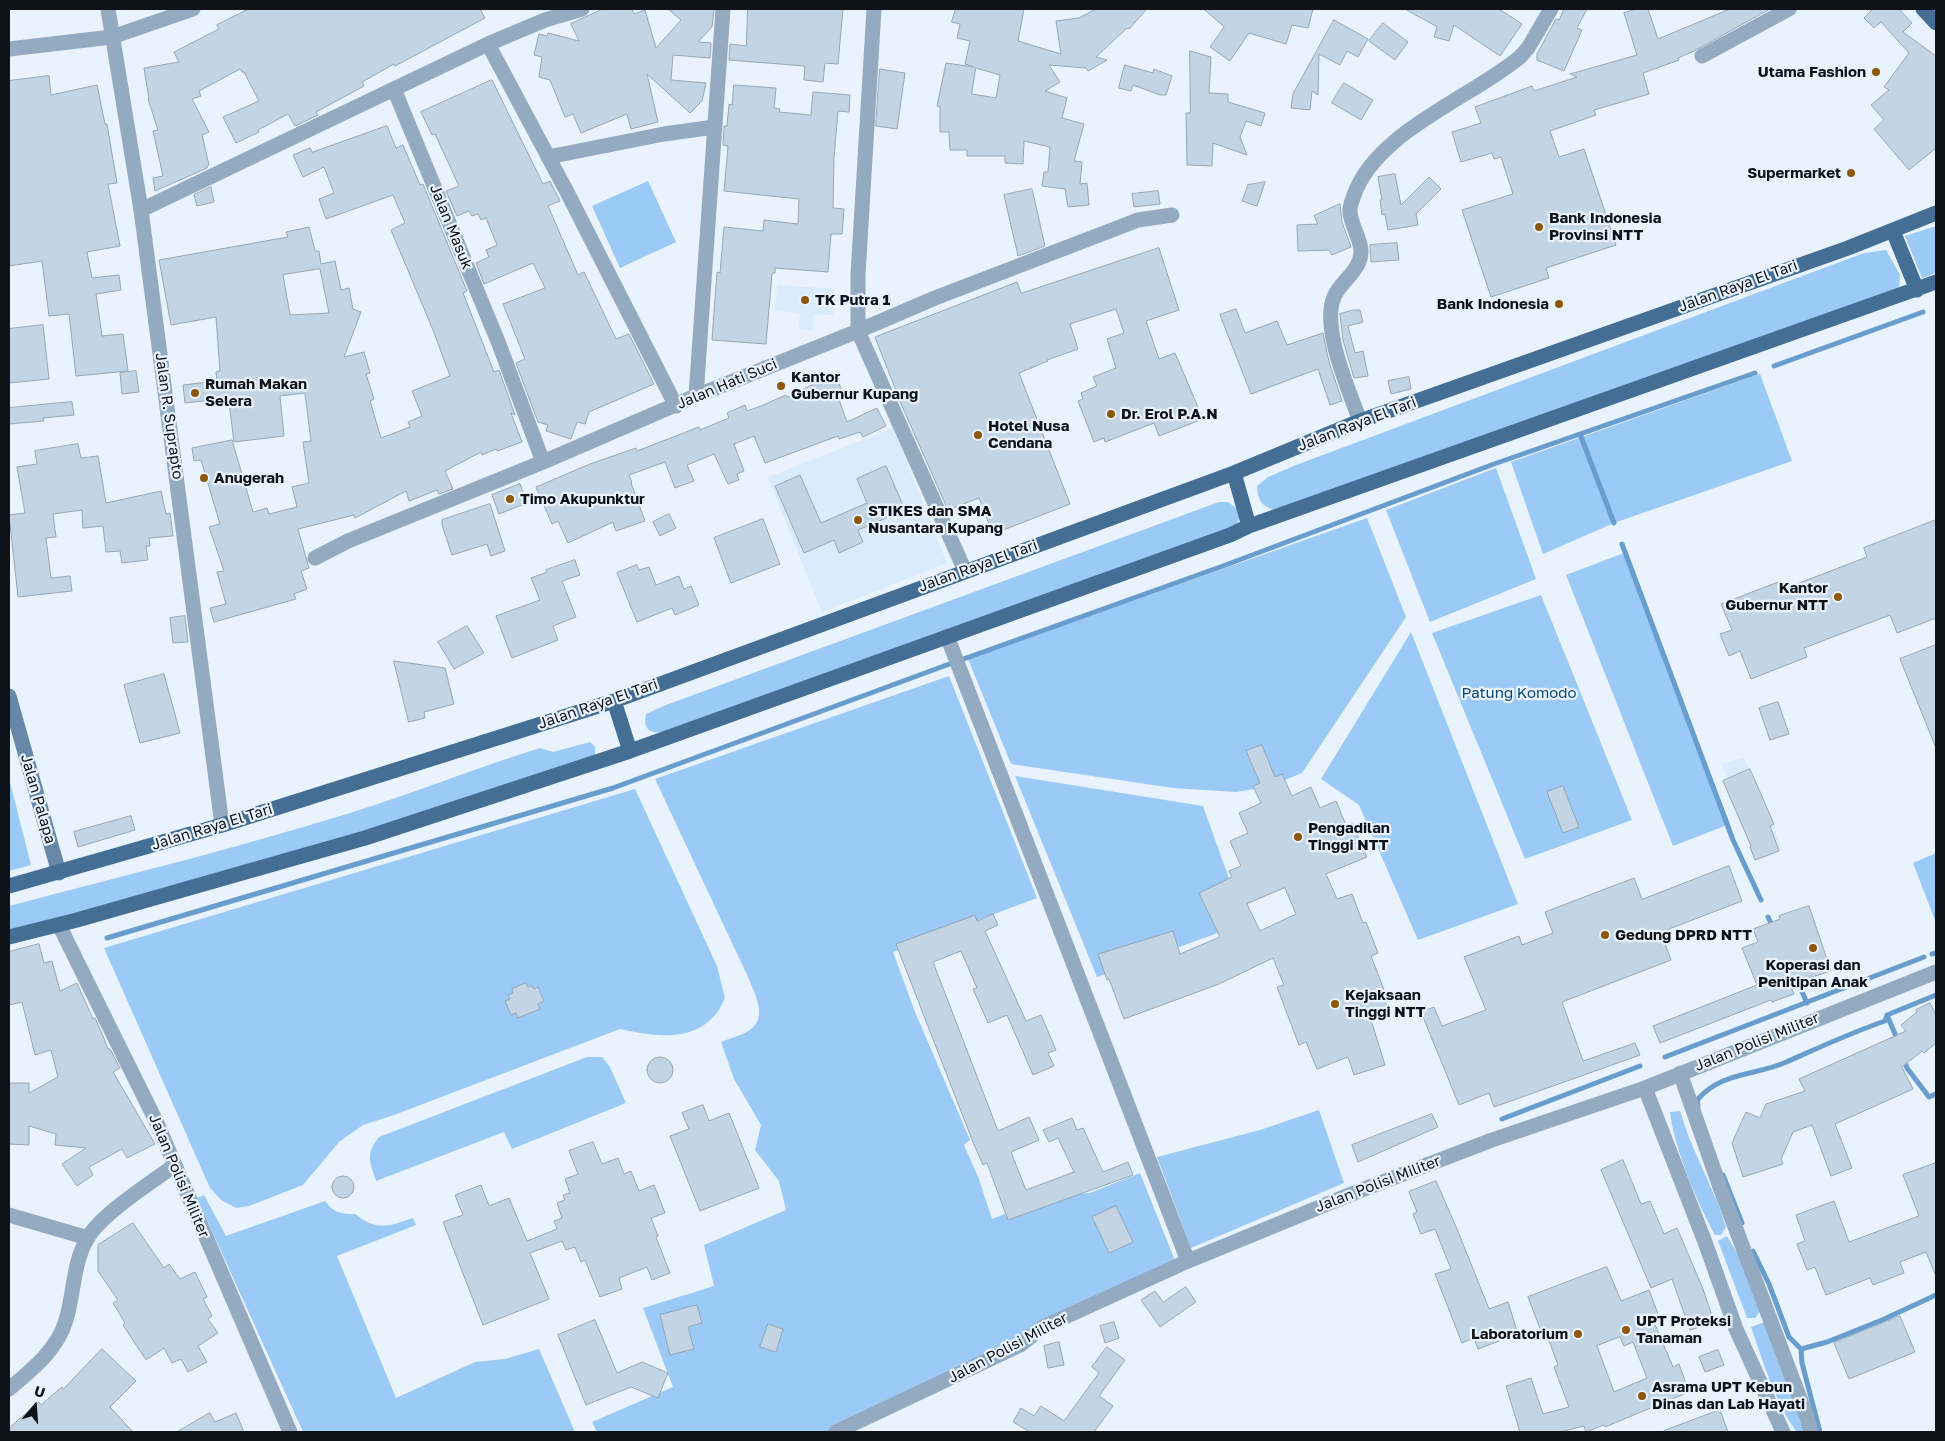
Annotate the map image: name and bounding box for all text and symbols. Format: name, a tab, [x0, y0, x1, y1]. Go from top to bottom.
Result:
place label: Utama Fashion	[1758, 63, 1866, 81]
marker: Utama Fashion	[1870, 66, 1882, 78]
place label: Supermarket	[1747, 164, 1841, 182]
marker: Supermarket	[1845, 167, 1857, 179]
street label: Jalan Masuk	[426, 182, 476, 272]
place label: Bank Indonesia Provinsi NTT	[1549, 209, 1661, 244]
marker: Bank Indonesia Provinsi NTT	[1533, 221, 1545, 233]
street label: Jalan Raya El Tari	[1676, 256, 1800, 316]
place label: TK Putra 1	[815, 291, 890, 309]
marker: TK Putra 1	[799, 294, 811, 306]
place label: Bank Indonesia	[1437, 295, 1549, 313]
marker: Bank Indonesia	[1553, 298, 1565, 310]
street label: Jalan R. Suprapto	[151, 351, 187, 481]
street label: Jalan Hati Suci	[674, 355, 780, 413]
place label: Kantor Gubernur Kupang	[791, 368, 918, 403]
place label: Rumah Makan Selera	[205, 375, 307, 410]
marker: Kantor Gubernur Kupang	[775, 380, 787, 392]
marker: Rumah Makan Selera	[189, 387, 201, 399]
street label: Jalan Raya El Tari	[1295, 393, 1419, 455]
place label: Dr. Erol P.A.N	[1121, 405, 1218, 423]
marker: Dr. Erol P.A.N	[1105, 408, 1117, 420]
place label: Hotel Nusa Cendana	[988, 417, 1069, 452]
marker: Hotel Nusa Cendana	[972, 429, 984, 441]
place label: Anugerah	[214, 469, 284, 487]
marker: Anugerah	[198, 472, 210, 484]
place label: Timo Akupunktur	[520, 490, 645, 508]
marker: Timo Akupunktur	[504, 493, 516, 505]
place label: STIKES dan SMA Nusantara Kupang	[868, 502, 1003, 537]
marker: STIKES dan SMA Nusantara Kupang	[852, 514, 864, 526]
street label: Jalan Raya El Tari	[916, 536, 1040, 596]
place label: Kantor Gubernur NTT	[1725, 579, 1828, 614]
marker: Kantor Gubernur NTT	[1832, 591, 1844, 603]
street label: Jalan Raya El Tari	[536, 675, 660, 733]
park label: Patung Komodo	[1462, 684, 1576, 702]
street label: Jalan Palapa	[17, 752, 59, 846]
street label: Jalan Raya El Tari	[149, 800, 275, 854]
place label: Pengadilan Tinggi NTT	[1308, 819, 1390, 854]
marker: Pengadilan Tinggi NTT	[1292, 831, 1304, 843]
place label: Gedung DPRD NTT	[1615, 926, 1752, 944]
marker: Gedung DPRD NTT	[1599, 929, 1611, 941]
marker: Koperasi dan Penitipan Anak	[1807, 942, 1819, 954]
place label: Koperasi dan Penitipan Anak	[1758, 956, 1868, 991]
place label: Kejaksaan Tinggi NTT	[1345, 986, 1426, 1021]
marker: Kejaksaan Tinggi NTT	[1329, 998, 1341, 1010]
street label: Jalan Polisi Militer	[1692, 1009, 1822, 1075]
street label: Jalan Polisi Militer	[145, 1111, 213, 1241]
street label: Jalan Polisi Militer	[1313, 1152, 1443, 1216]
street label: Jalan Polisi Militer	[945, 1309, 1071, 1387]
place label: UPT Proteksi Tanaman	[1636, 1312, 1731, 1347]
marker: UPT Proteksi Tanaman	[1620, 1324, 1632, 1336]
place label: Laboratorium	[1471, 1325, 1568, 1343]
marker: Laboratorium	[1572, 1328, 1584, 1340]
place label: Asrama UPT Kebun Dinas dan Lab Hayati	[1652, 1378, 1805, 1413]
north arrow	[10, 1381, 60, 1431]
text: U	[32, 1382, 47, 1401]
marker: Asrama UPT Kebun Dinas dan Lab Hayati	[1636, 1390, 1648, 1402]

